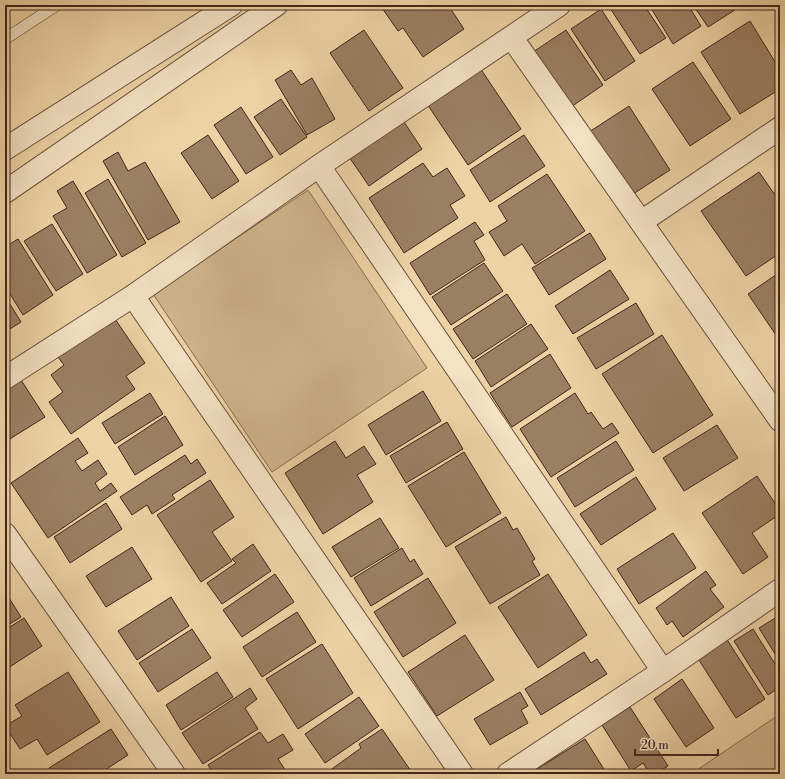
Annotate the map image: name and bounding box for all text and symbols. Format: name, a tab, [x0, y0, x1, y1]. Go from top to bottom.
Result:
scale bar	[635, 731, 718, 757]
text: 20 m	[641, 738, 669, 753]

